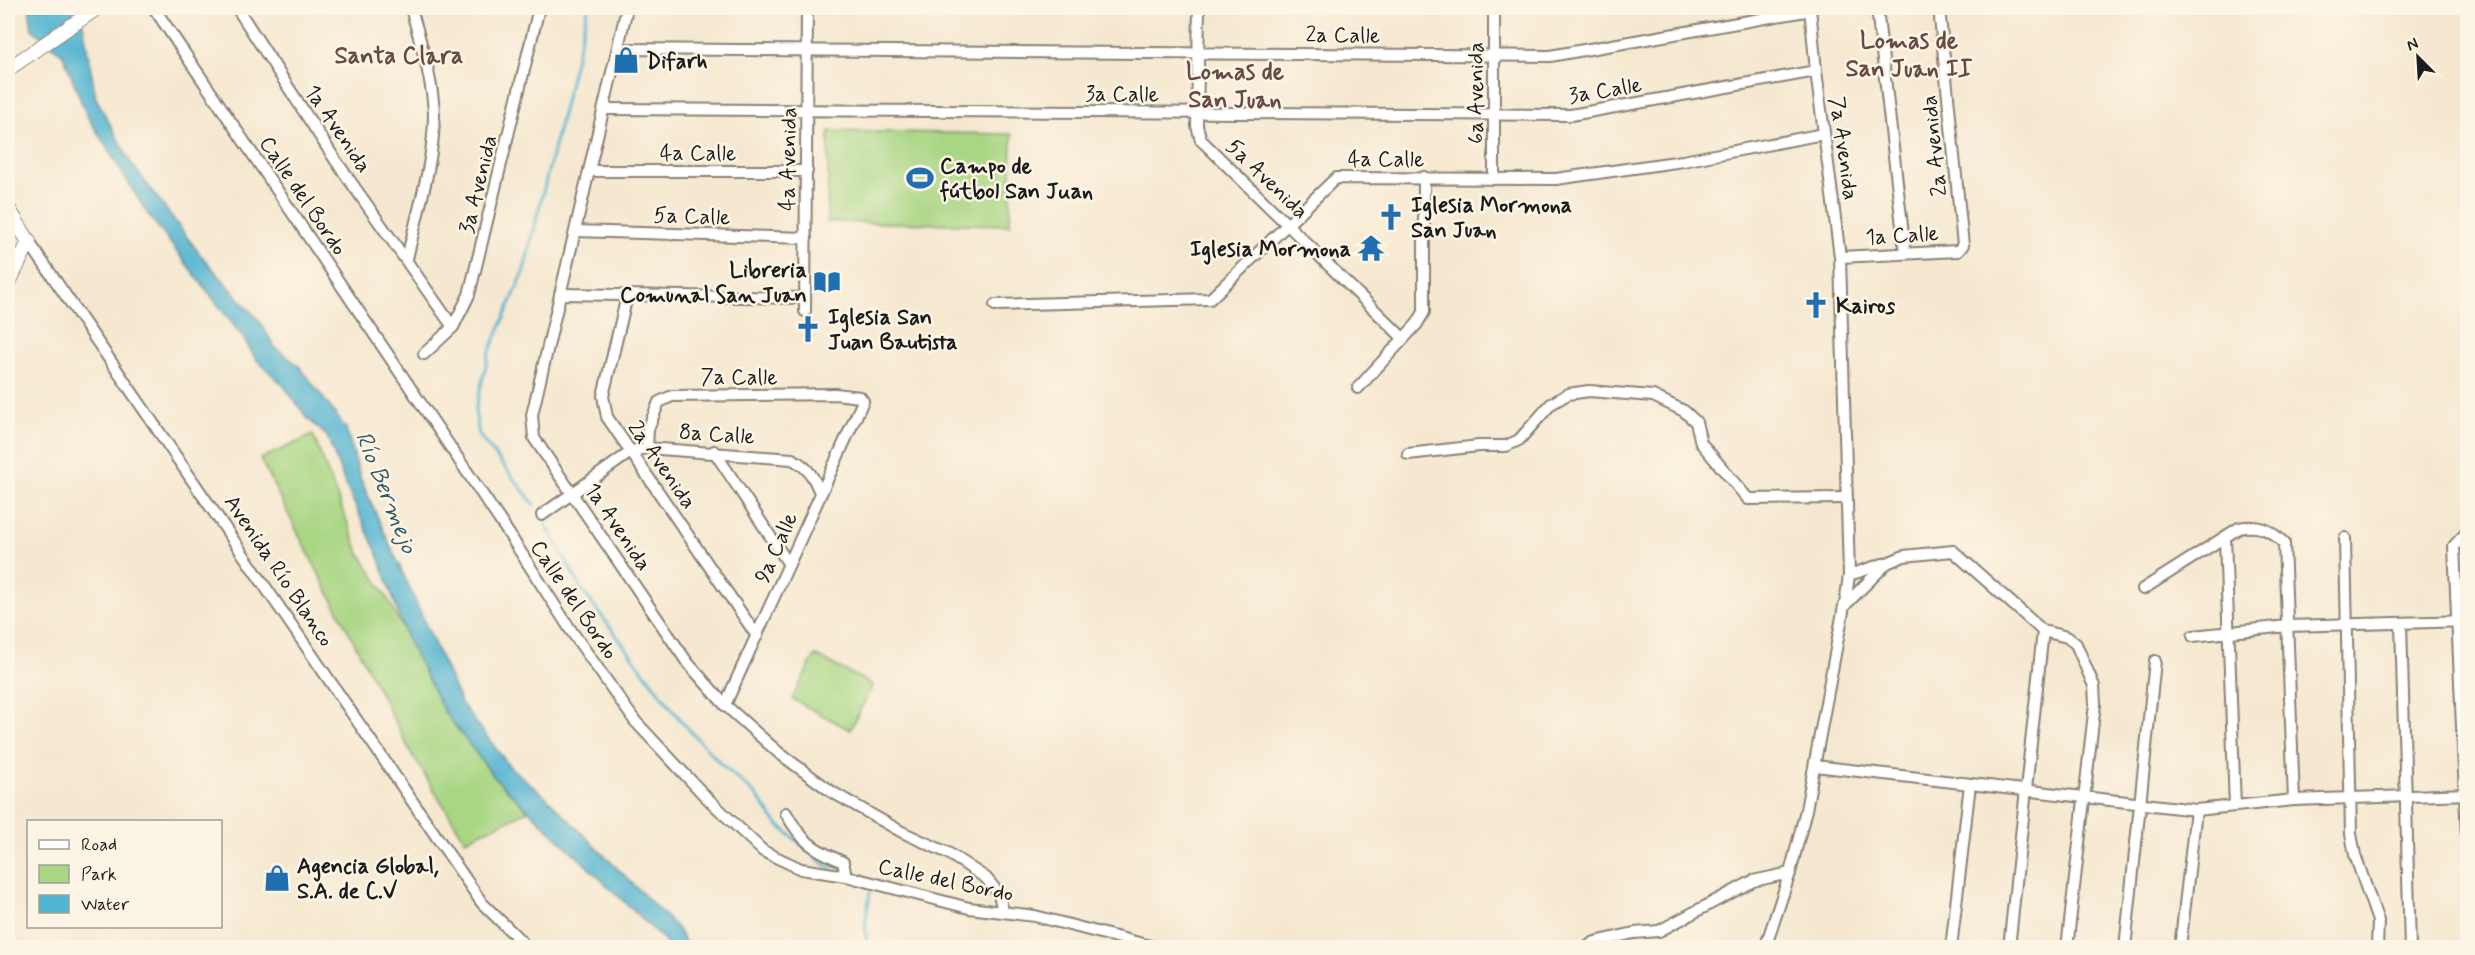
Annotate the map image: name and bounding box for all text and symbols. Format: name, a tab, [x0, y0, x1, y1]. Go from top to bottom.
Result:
street label: 2a Calle	[1305, 21, 1380, 51]
district label: Lomas de San Juan II	[1846, 26, 1973, 85]
north arrow	[2388, 27, 2448, 87]
text: N	[2403, 33, 2422, 56]
district label: Santa Clara	[335, 41, 463, 72]
street label: 6a Avenida	[1463, 42, 1491, 144]
shop icon: Difarh	[611, 45, 641, 75]
place label: Difarh	[646, 48, 708, 76]
district label: Lomas de San Juan	[1186, 57, 1285, 116]
street label: 3a Calle	[1567, 71, 1644, 111]
street label: 1a Avenida	[298, 80, 377, 179]
street label: 3a Calle	[1085, 81, 1159, 109]
street label: 2a Avenida	[1916, 94, 1954, 198]
street label: 7a Avenida	[1822, 95, 1864, 202]
street label: 4a Avenida	[774, 107, 804, 211]
street label: Calle del Bordo	[252, 131, 352, 261]
street label: 3a Avenida	[453, 132, 505, 237]
street label: 5a Avenida	[1219, 133, 1314, 226]
street label: 4a Calle	[660, 140, 736, 168]
street label: 4a Calle	[1348, 146, 1424, 174]
place label: Campo de fútbol San Juan	[939, 153, 1093, 206]
sports icon: Campo de fútbol San Juan	[905, 163, 935, 193]
place label: Iglesia Mormona San Juan	[1411, 192, 1572, 245]
street label: 5a Calle	[653, 202, 731, 232]
church icon: Iglesia Mormona San Juan	[1376, 202, 1406, 232]
street label: 1a Calle	[1865, 220, 1940, 252]
temple icon: Iglesia Mormona	[1356, 233, 1386, 263]
place label: Iglesia Mormona	[1190, 236, 1351, 265]
place label: Libreria Comunal San Juan	[620, 257, 807, 310]
library icon: Libreria Comunal San Juan	[812, 267, 842, 297]
church icon: Kairos	[1801, 290, 1831, 320]
place label: Kairos	[1836, 293, 1896, 321]
place label: Iglesia San Juan Bautista	[828, 304, 958, 357]
church icon: Iglesia San Juan Bautista	[793, 314, 823, 344]
street label: 7a Calle	[700, 364, 778, 392]
street label: 2a Avenida	[621, 415, 702, 515]
street label: 8a Calle	[678, 418, 756, 452]
water label: Río Bermejo	[347, 427, 424, 559]
street label: 1a Avenida	[578, 478, 657, 577]
street label: Avenida Río Blanco	[217, 490, 340, 652]
street label: 9a Calle	[749, 508, 805, 588]
street label: Calle del Bordo	[523, 535, 623, 665]
legend	[27, 820, 222, 928]
text: Road	[81, 833, 117, 857]
place label: Agencia Global, S.A. de C.V	[297, 853, 439, 906]
street label: Calle del Bordo	[875, 853, 1016, 909]
text: Park	[81, 863, 117, 887]
shop icon: Agencia Global, S.A. de C.V	[262, 863, 292, 893]
text: Water	[81, 893, 130, 917]

